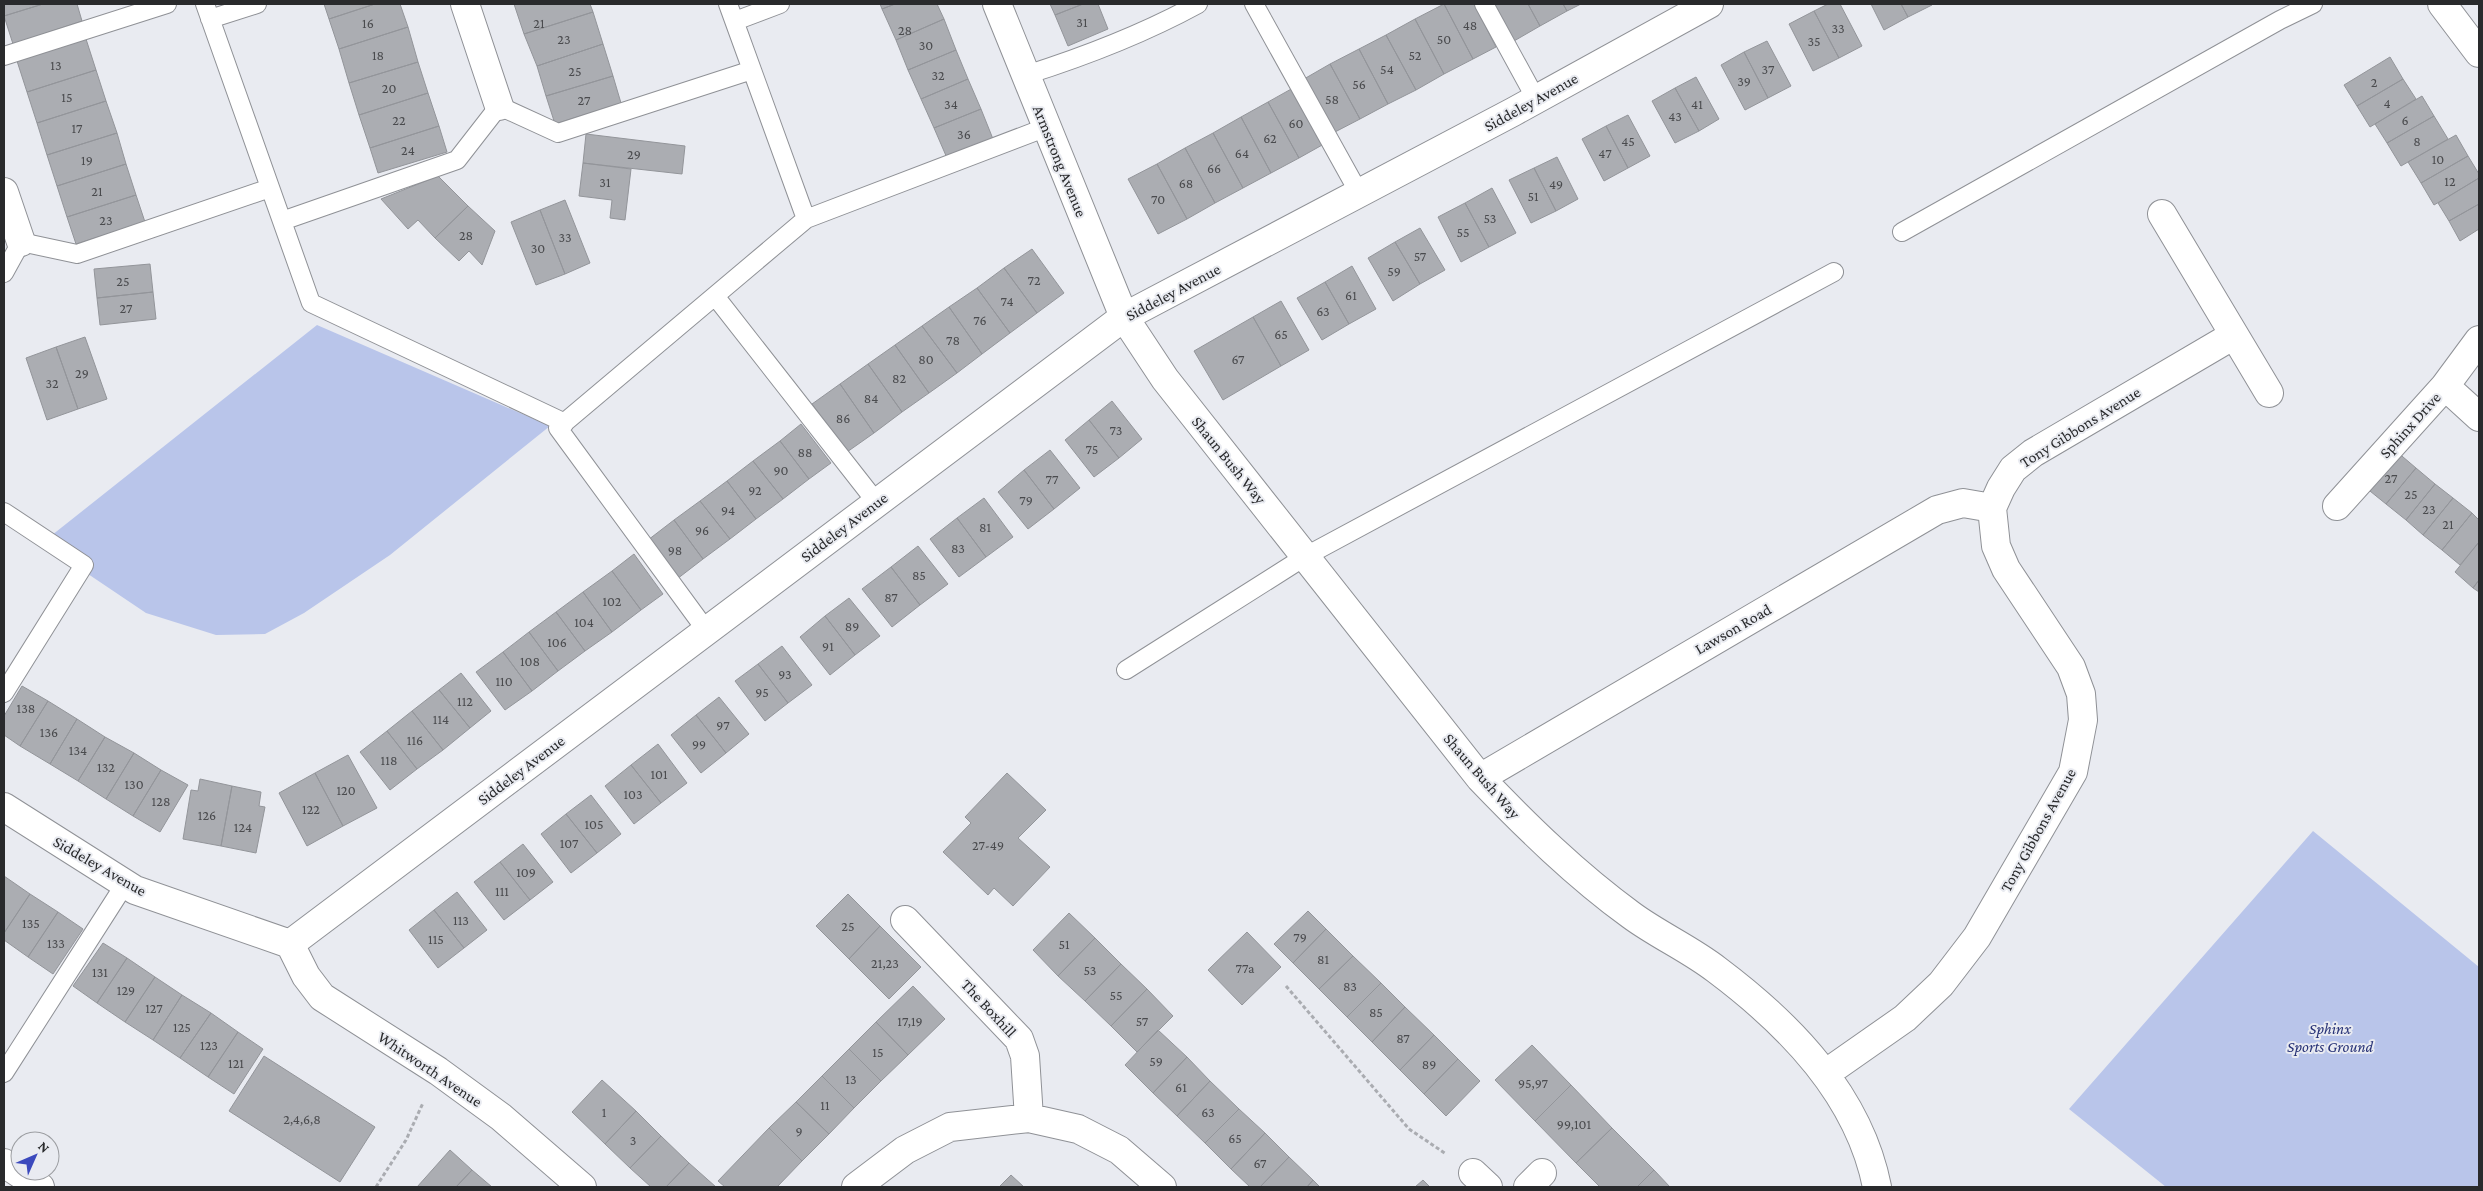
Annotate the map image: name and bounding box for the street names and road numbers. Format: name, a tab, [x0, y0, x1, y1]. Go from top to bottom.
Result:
street label: Siddeley Avenue	[1481, 69, 1581, 136]
street label: Armstrong Avenue	[1029, 103, 1090, 220]
street label: Siddeley Avenue	[1123, 260, 1223, 325]
street label: Tony Gibbons Avenue	[2017, 383, 2144, 472]
street label: Sphinx Drive	[2376, 389, 2445, 462]
street label: Shaun Bush Way	[1188, 413, 1270, 508]
street label: Siddeley Avenue	[797, 489, 891, 566]
street label: Lawson Road	[1692, 600, 1775, 658]
street label: Shaun Bush Way	[1440, 730, 1524, 823]
street label: Siddeley Avenue	[474, 732, 568, 809]
street label: Tony Gibbons Avenue	[1997, 765, 2080, 895]
street label: Siddeley Avenue	[50, 833, 149, 900]
street label: The Boxhill	[958, 976, 1020, 1040]
street label: Whitworth Avenue	[375, 1028, 485, 1110]

